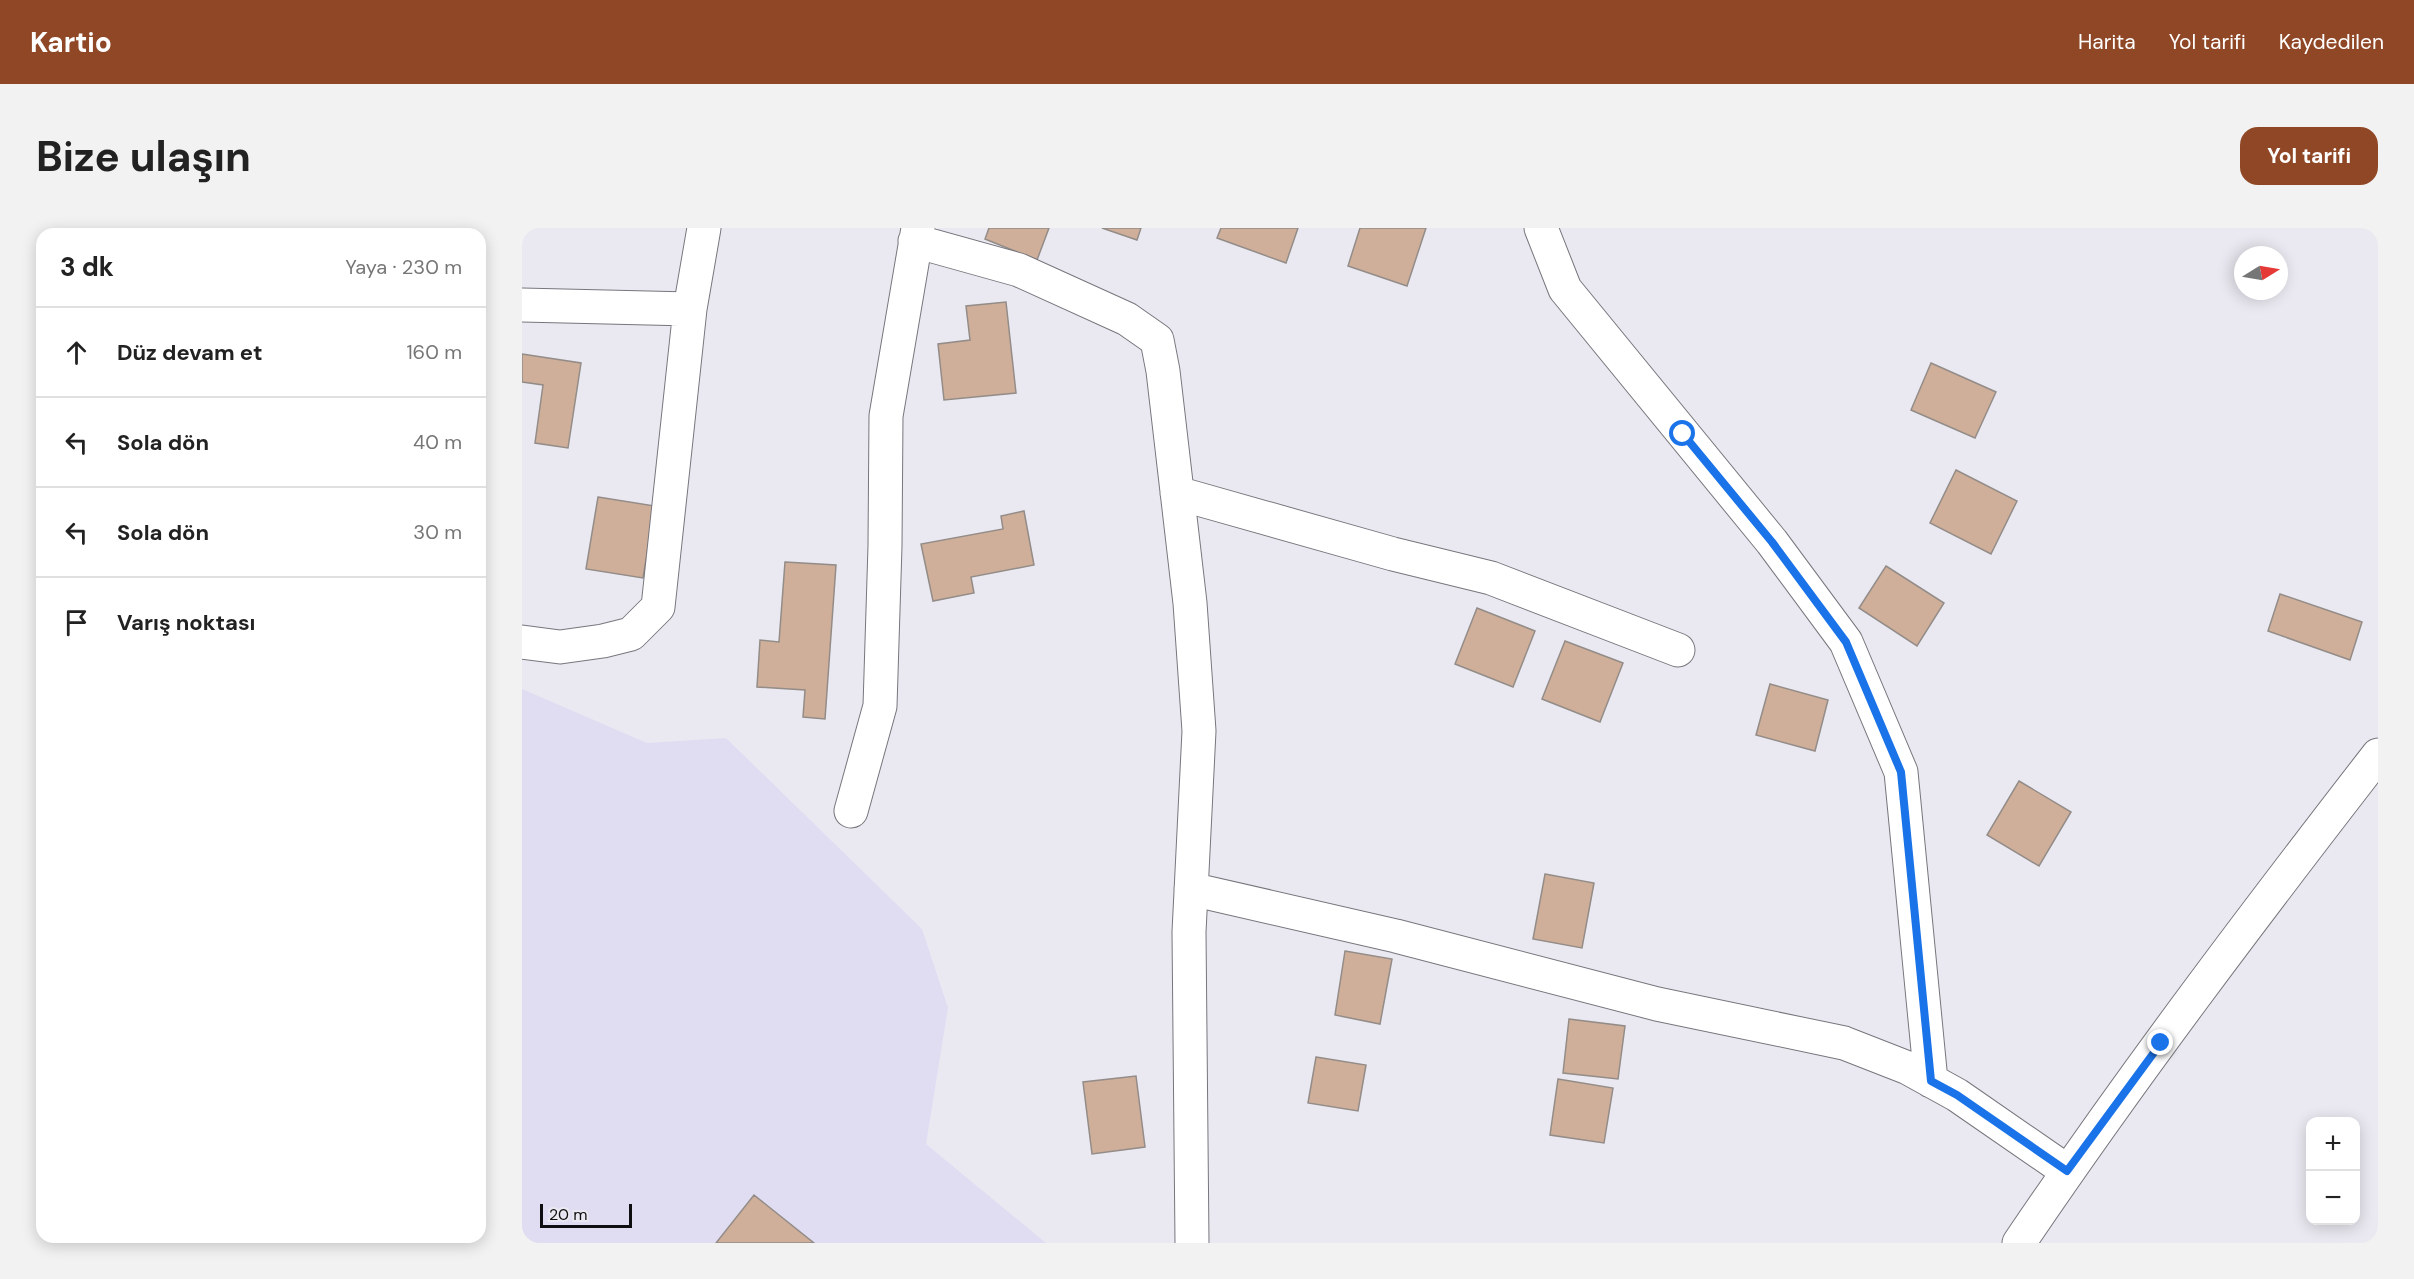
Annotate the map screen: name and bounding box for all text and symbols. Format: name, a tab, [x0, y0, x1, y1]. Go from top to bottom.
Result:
text: Kartio	[30, 24, 112, 61]
text: Harita	[2078, 28, 2136, 56]
text: Yol tarifi	[2169, 28, 2246, 56]
text: Kaydedilen	[2279, 28, 2384, 56]
button: Yol tarifi	[2240, 127, 2378, 185]
text: Bize ulaşın	[36, 129, 251, 184]
north arrow	[2234, 246, 2288, 300]
text: 3 dk	[60, 250, 114, 284]
text: Yaya · 230 m	[345, 254, 462, 280]
icon: ahead	[60, 336, 93, 369]
text: Düz devam et	[117, 338, 262, 367]
text: 160 m	[406, 339, 462, 365]
route start	[1669, 420, 1695, 446]
icon: left	[60, 426, 93, 459]
text: Sola dön	[117, 428, 209, 457]
text: 40 m	[413, 429, 462, 455]
icon: left	[60, 516, 93, 549]
text: Sola dön	[117, 518, 209, 547]
text: 30 m	[413, 519, 462, 545]
icon: arrive	[60, 606, 93, 639]
text: Varış noktası	[117, 608, 255, 637]
route end	[2147, 1029, 2173, 1055]
map controls	[2306, 1117, 2360, 1225]
button: +	[2306, 1117, 2360, 1171]
button: −	[2306, 1171, 2360, 1225]
scale bar	[540, 1201, 632, 1228]
text: 20 m	[549, 1204, 588, 1225]

